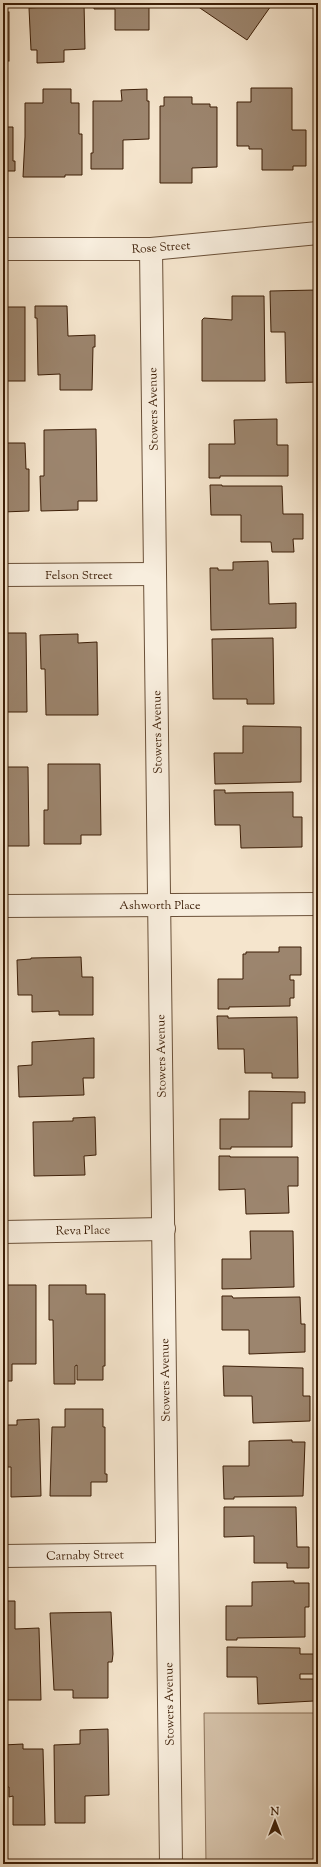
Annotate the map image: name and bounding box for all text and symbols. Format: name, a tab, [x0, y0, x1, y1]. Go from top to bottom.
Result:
street label: Rose Street	[131, 237, 191, 259]
street label: Stowers Avenue	[144, 367, 164, 451]
street label: Felson Street	[45, 567, 113, 585]
street label: Stowers Avenue	[148, 690, 168, 774]
street label: Ashworth Place	[119, 897, 201, 915]
street label: Stowers Avenue	[152, 1014, 172, 1098]
street label: Reva Place	[56, 1222, 111, 1240]
street label: Stowers Avenue	[156, 1338, 176, 1422]
street label: Carnaby Street	[46, 1546, 124, 1566]
street label: Stowers Avenue	[160, 1662, 180, 1746]
north arrow	[255, 1801, 295, 1841]
text: N	[270, 1804, 280, 1820]

